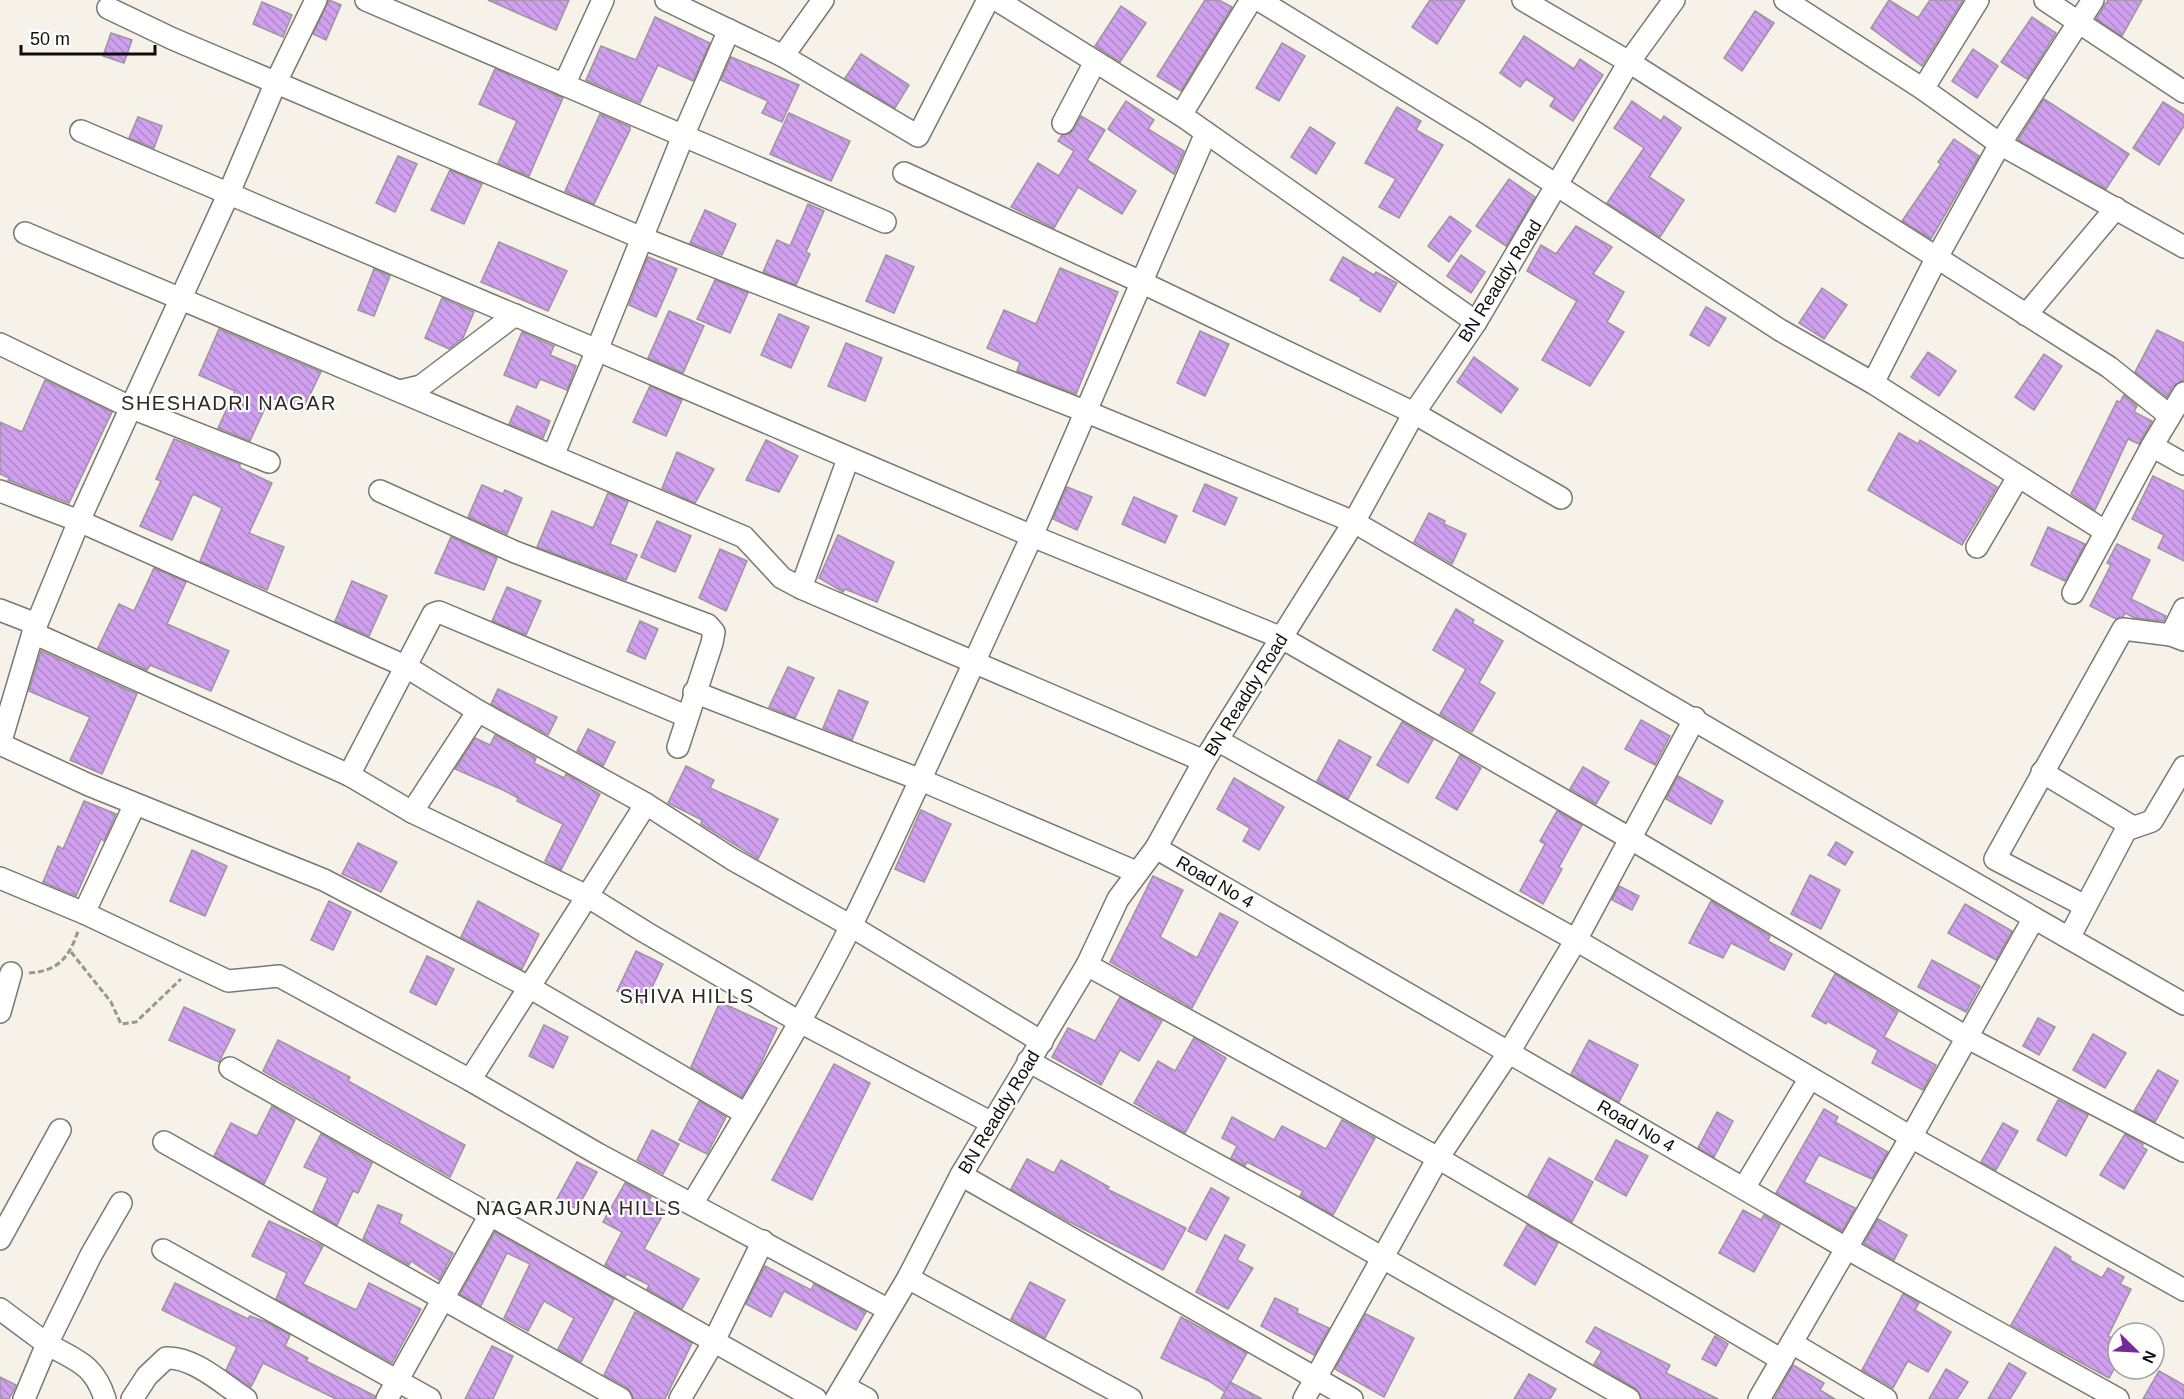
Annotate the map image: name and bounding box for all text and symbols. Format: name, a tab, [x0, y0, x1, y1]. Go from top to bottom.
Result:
scale bar	[21, 18, 154, 56]
text: 50 m	[30, 29, 70, 49]
street label: BN Readdy Road	[1454, 216, 1546, 346]
district label: SHESHADRI NAGAR	[121, 392, 337, 414]
street label: BN Readdy Road	[1200, 630, 1292, 760]
street label: Road No 4	[1173, 852, 1257, 912]
district label: SHIVA HILLS	[619, 985, 755, 1007]
street label: BN Readdy Road	[954, 1047, 1044, 1177]
street label: Road No 4	[1594, 1096, 1678, 1156]
district label: NAGARJUNA HILLS	[476, 1197, 682, 1219]
north arrow	[2106, 1321, 2166, 1381]
text: N	[2139, 1348, 2159, 1366]

